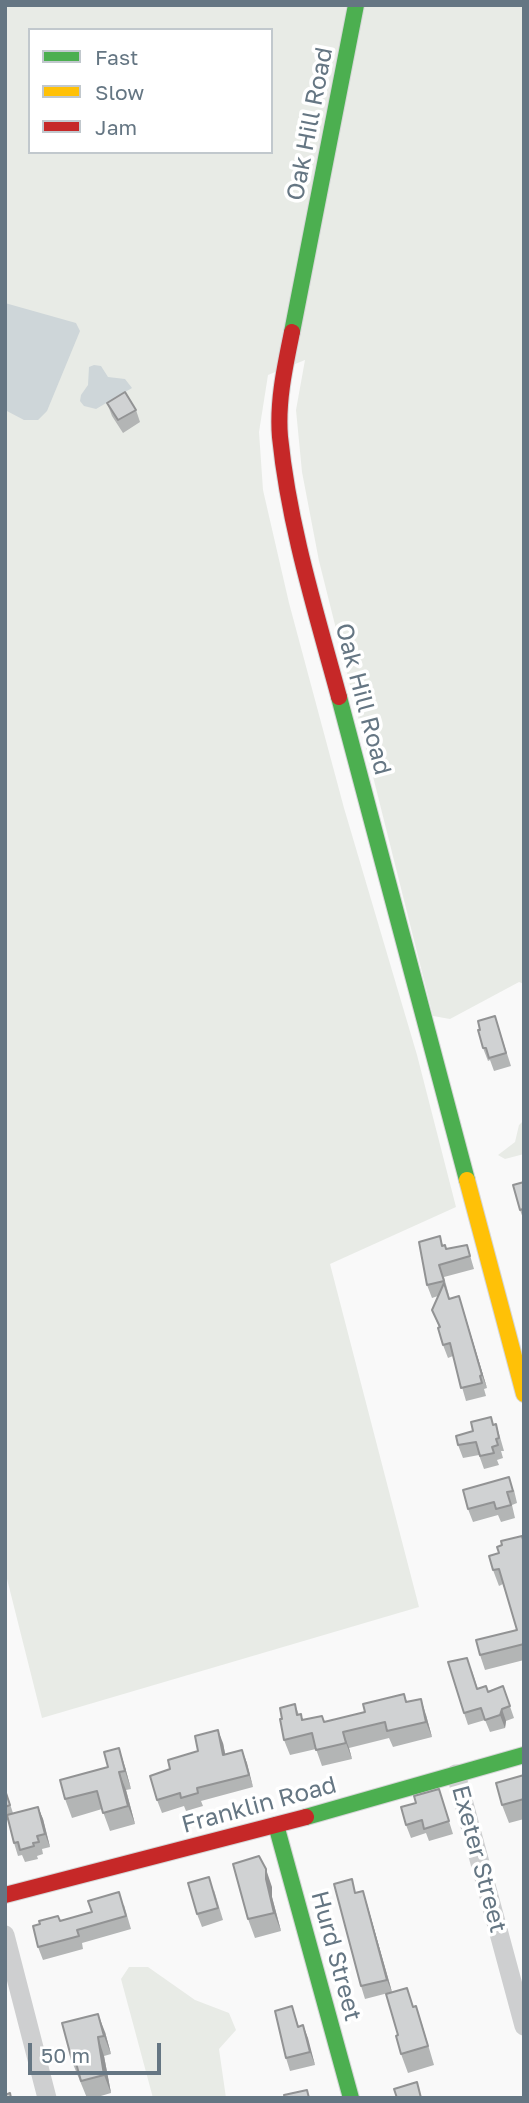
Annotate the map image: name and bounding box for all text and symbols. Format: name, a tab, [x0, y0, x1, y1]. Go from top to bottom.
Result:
legend	[28, 28, 273, 154]
text: Fast	[95, 44, 138, 70]
street label: Oak Hill Road	[281, 45, 339, 203]
text: Slow	[95, 79, 144, 105]
text: Jam	[95, 114, 137, 140]
street label: Oak Hill Road	[329, 620, 397, 778]
street label: Franklin Road	[179, 1771, 339, 1839]
street label: Exeter Street	[446, 1782, 512, 1936]
street label: Hurd Street	[305, 1888, 367, 2024]
scale bar	[32, 2030, 164, 2074]
text: 50 m	[41, 2042, 90, 2068]

